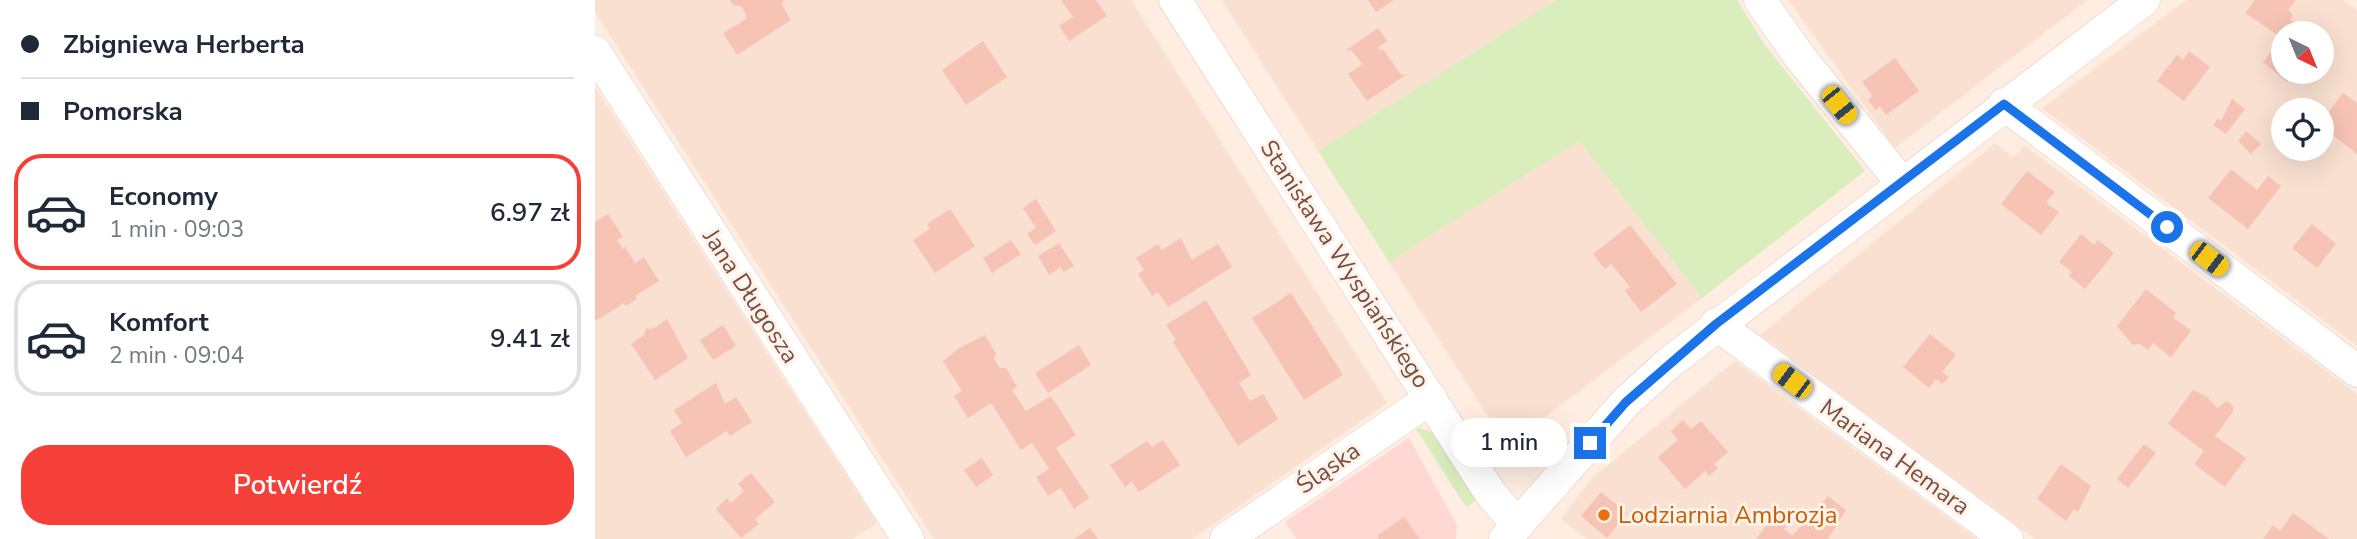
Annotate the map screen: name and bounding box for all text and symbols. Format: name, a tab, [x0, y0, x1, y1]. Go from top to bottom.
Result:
north arrow	[2271, 21, 2335, 84]
map controls	[2271, 21, 2334, 161]
text: Zbigniewa Herberta	[63, 27, 305, 62]
car	[1818, 82, 1861, 128]
text: Pomorska	[63, 94, 183, 129]
button: locate	[2271, 98, 2334, 161]
street label: Stanisława Wyspiańskiego	[1253, 134, 1437, 394]
text: Economy	[109, 179, 218, 214]
icon: car	[25, 181, 88, 244]
text: 6.97 zł	[490, 195, 570, 230]
route start	[2151, 211, 2183, 243]
text: 1 min · 09:03	[109, 214, 244, 245]
street label: Jana Długosza	[695, 222, 806, 369]
car	[2186, 238, 2233, 280]
text: Komfort	[109, 305, 209, 340]
icon: car	[25, 307, 88, 370]
text: 9.41 zł	[490, 321, 570, 356]
text: 2 min · 09:04	[109, 340, 244, 371]
car	[1769, 360, 1816, 402]
street label: Mariana Hemara	[1814, 392, 1976, 522]
callout: 1 min	[1450, 418, 1565, 467]
text: 1 min	[1480, 427, 1538, 458]
route end	[1574, 427, 1606, 459]
street label: Śląska	[1290, 435, 1366, 501]
button: Potwierdź	[21, 445, 574, 525]
place label: Lodziarnia Ambrozja	[1618, 499, 1837, 531]
marker: Lodziarnia Ambrozja	[1596, 507, 1612, 523]

